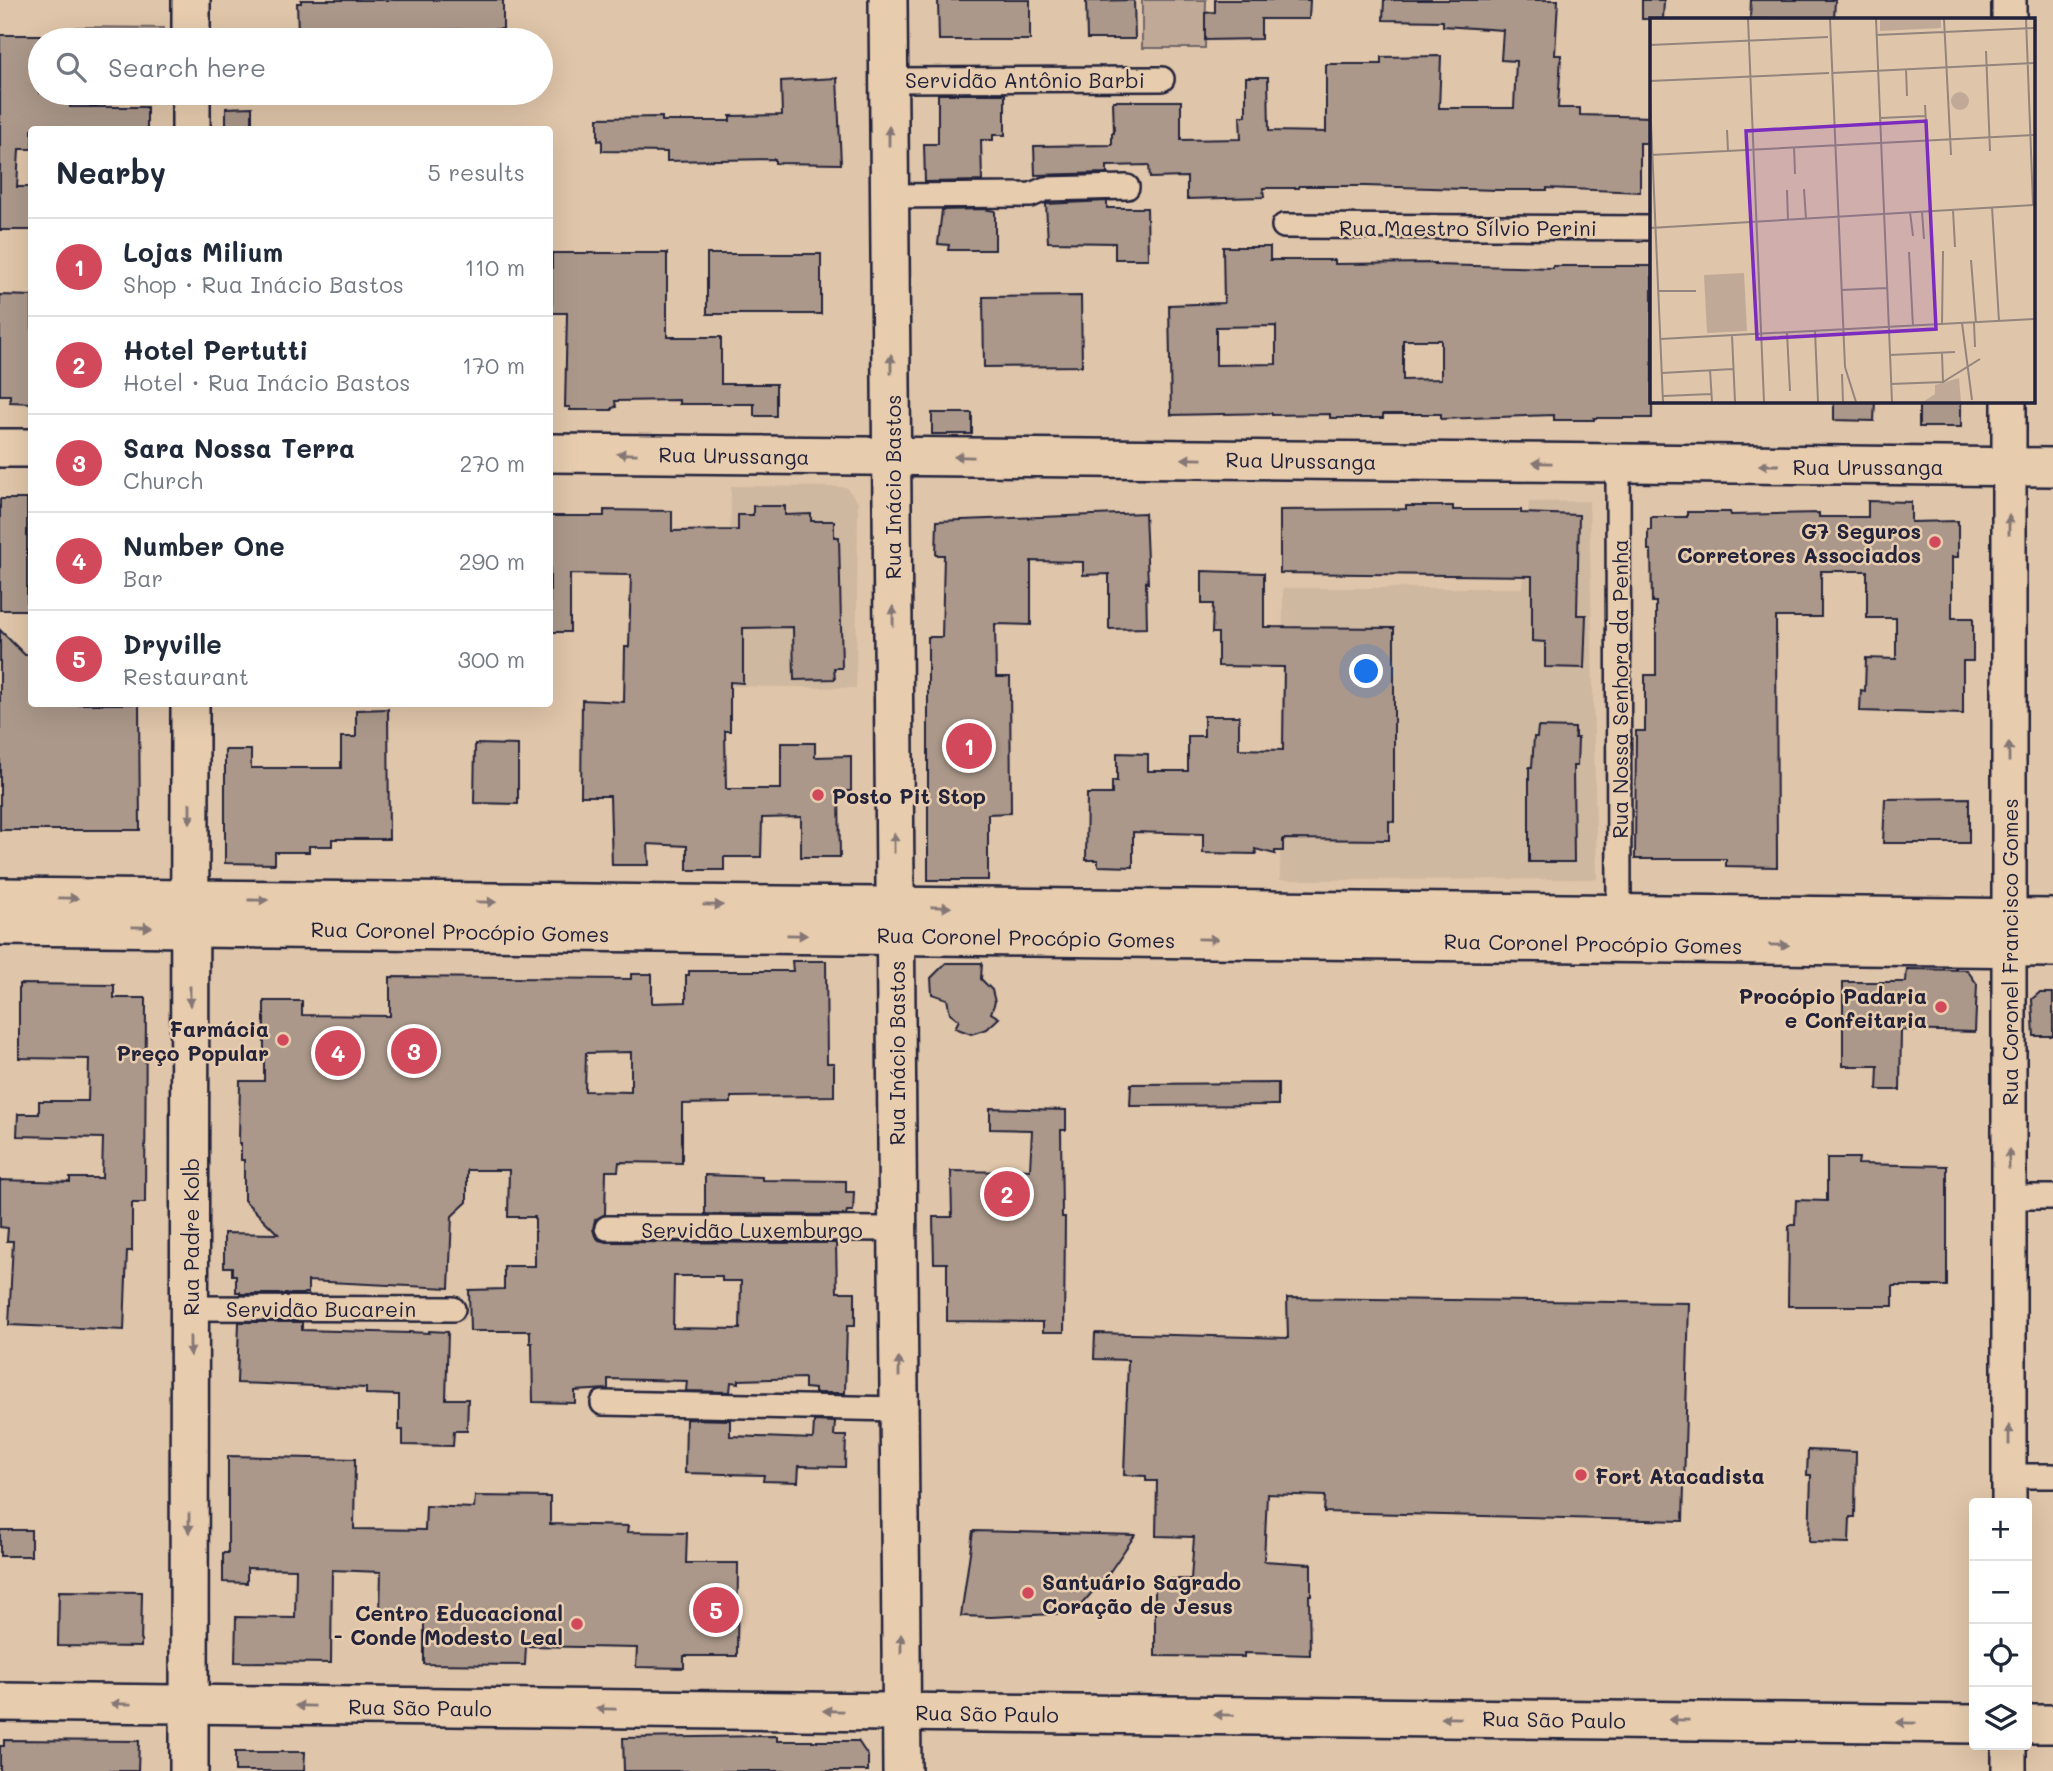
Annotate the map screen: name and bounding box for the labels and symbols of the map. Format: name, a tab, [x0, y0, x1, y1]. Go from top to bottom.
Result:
inset map	[1650, 18, 2036, 402]
street label: Servidão Antônio Barbi	[905, 66, 1145, 93]
one-way arrow	[883, 125, 895, 147]
street label: Rua Maestro Sílvio Perini	[1339, 214, 1597, 241]
one-way arrow	[885, 352, 897, 374]
street label: Rua Inácio Bastos	[879, 395, 906, 579]
street label: Rua Urussanga	[658, 440, 810, 470]
street label: Rua Urussanga	[1225, 445, 1377, 475]
one-way arrow	[616, 448, 638, 459]
one-way arrow	[953, 451, 975, 463]
one-way arrow	[1180, 453, 1202, 465]
street label: Rua Urussanga	[1792, 453, 1944, 480]
one-way arrow	[1530, 457, 1552, 469]
one-way arrow	[1758, 459, 1780, 471]
one-way arrow	[2003, 513, 2015, 535]
place label: G7 Seguros Corretores Associados	[1677, 517, 1921, 568]
marker: G7 Seguros Corretores Associados	[1927, 534, 1943, 550]
street label: Rua Nossa Senhora da Penha	[1606, 539, 1633, 839]
one-way arrow	[887, 604, 899, 626]
your location	[1349, 654, 1383, 688]
pin: 1	[946, 720, 992, 772]
one-way arrow	[2003, 741, 2015, 763]
place label: Posto Pit Stop	[832, 782, 986, 809]
marker: Posto Pit Stop	[810, 787, 826, 803]
street label: Rua Coronel Francisco Gomes	[1996, 798, 2023, 1106]
one-way arrow	[184, 803, 196, 825]
one-way arrow	[888, 832, 900, 854]
one-way arrow	[57, 892, 79, 904]
one-way arrow	[248, 894, 270, 906]
one-way arrow	[475, 897, 497, 908]
one-way arrow	[703, 899, 725, 911]
one-way arrow	[930, 901, 952, 913]
street label: Rua Coronel Procópio Gomes	[310, 915, 610, 947]
street label: Rua Coronel Procópio Gomes	[876, 921, 1176, 953]
one-way arrow	[131, 922, 153, 933]
street label: Rua Coronel Procópio Gomes	[1443, 927, 1743, 959]
one-way arrow	[786, 929, 808, 941]
one-way arrow	[1198, 933, 1220, 945]
one-way arrow	[1768, 940, 1790, 951]
street label: Rua Inácio Bastos	[883, 961, 910, 1145]
place label: Procópio Padaria e Confeitaria	[1739, 982, 1927, 1033]
one-way arrow	[184, 986, 196, 1008]
marker: Procópio Padaria e Confeitaria	[1933, 999, 1949, 1015]
place label: Farmácia Preço Popular	[116, 1015, 269, 1066]
pin: 3	[391, 1025, 437, 1077]
pin: 4	[315, 1027, 361, 1079]
marker: Farmácia Preço Popular	[275, 1032, 291, 1048]
one-way arrow	[2003, 1147, 2015, 1169]
street label: Rua Padre Kolb	[177, 1158, 204, 1316]
pin: 2	[984, 1168, 1030, 1220]
street label: Servidão Luxemburgo	[641, 1216, 863, 1243]
street label: Servidão Bucarein	[226, 1295, 416, 1322]
one-way arrow	[184, 1336, 195, 1358]
one-way arrow	[893, 1356, 904, 1378]
one-way arrow	[2003, 1424, 2015, 1446]
place label: Fort Atacadista	[1595, 1462, 1765, 1489]
marker: Fort Atacadista	[1573, 1467, 1589, 1483]
one-way arrow	[183, 1512, 195, 1534]
place label: Santuário Sagrado Coração de Jesus	[1042, 1568, 1241, 1619]
pin: 5	[693, 1584, 739, 1636]
marker: Santuário Sagrado Coração de Jesus	[1020, 1585, 1036, 1601]
place label: Centro Educacional - Conde Modesto Leal	[334, 1599, 563, 1650]
marker: Centro Educacional - Conde Modesto Leal	[569, 1616, 585, 1632]
one-way arrow	[895, 1633, 907, 1655]
street label: Rua São Paulo	[348, 1692, 492, 1722]
one-way arrow	[110, 1698, 132, 1710]
street label: Rua São Paulo	[915, 1698, 1059, 1728]
one-way arrow	[294, 1700, 316, 1712]
one-way arrow	[595, 1703, 617, 1715]
street label: Rua São Paulo	[1482, 1704, 1626, 1734]
one-way arrow	[822, 1705, 844, 1717]
one-way arrow	[1212, 1709, 1234, 1721]
one-way arrow	[1440, 1712, 1462, 1724]
one-way arrow	[1667, 1714, 1689, 1726]
one-way arrow	[1895, 1717, 1917, 1729]

